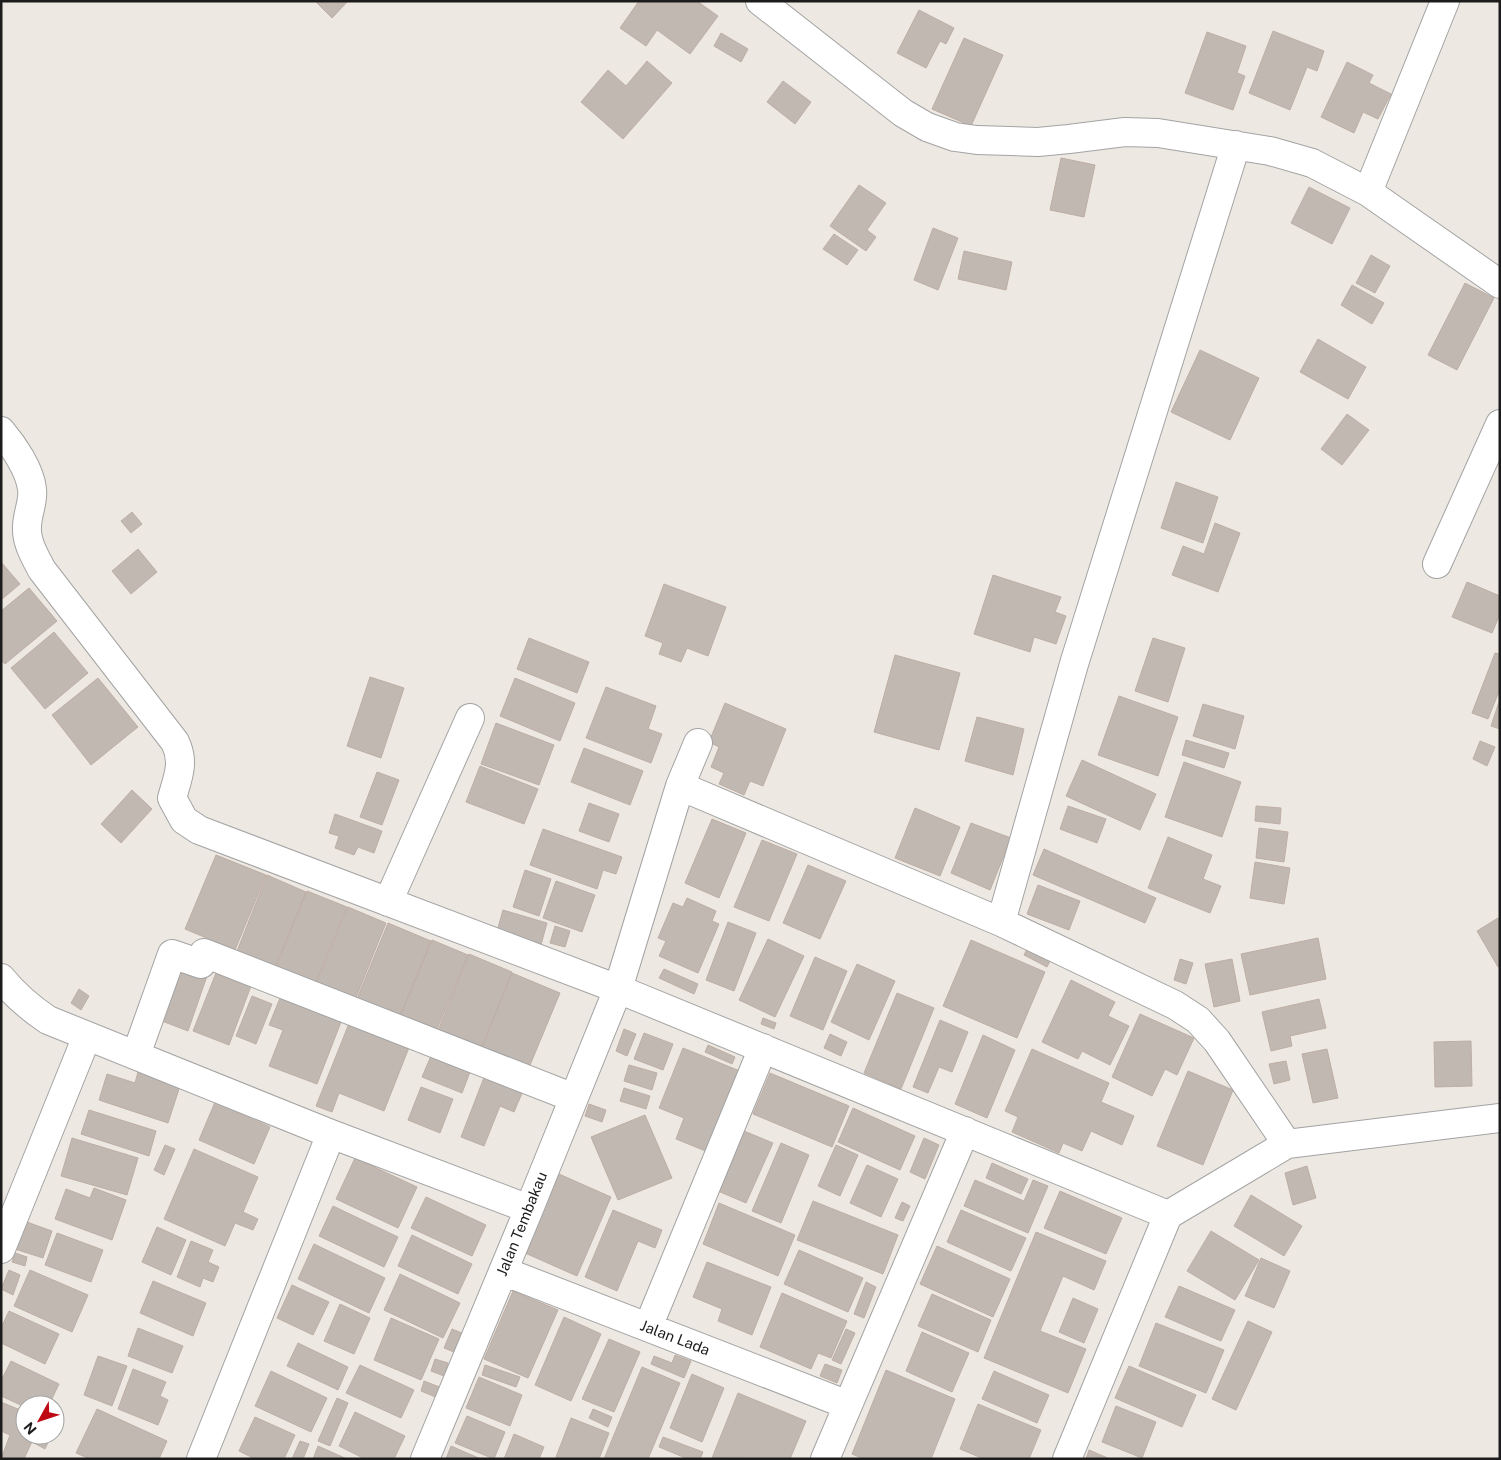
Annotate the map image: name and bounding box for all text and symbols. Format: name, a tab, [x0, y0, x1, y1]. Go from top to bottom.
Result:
street label: Jalan Tembakau	[493, 1169, 550, 1278]
street label: Jalan Lada	[638, 1316, 712, 1359]
north arrow	[15, 1395, 65, 1445]
text: N	[20, 1419, 40, 1438]

